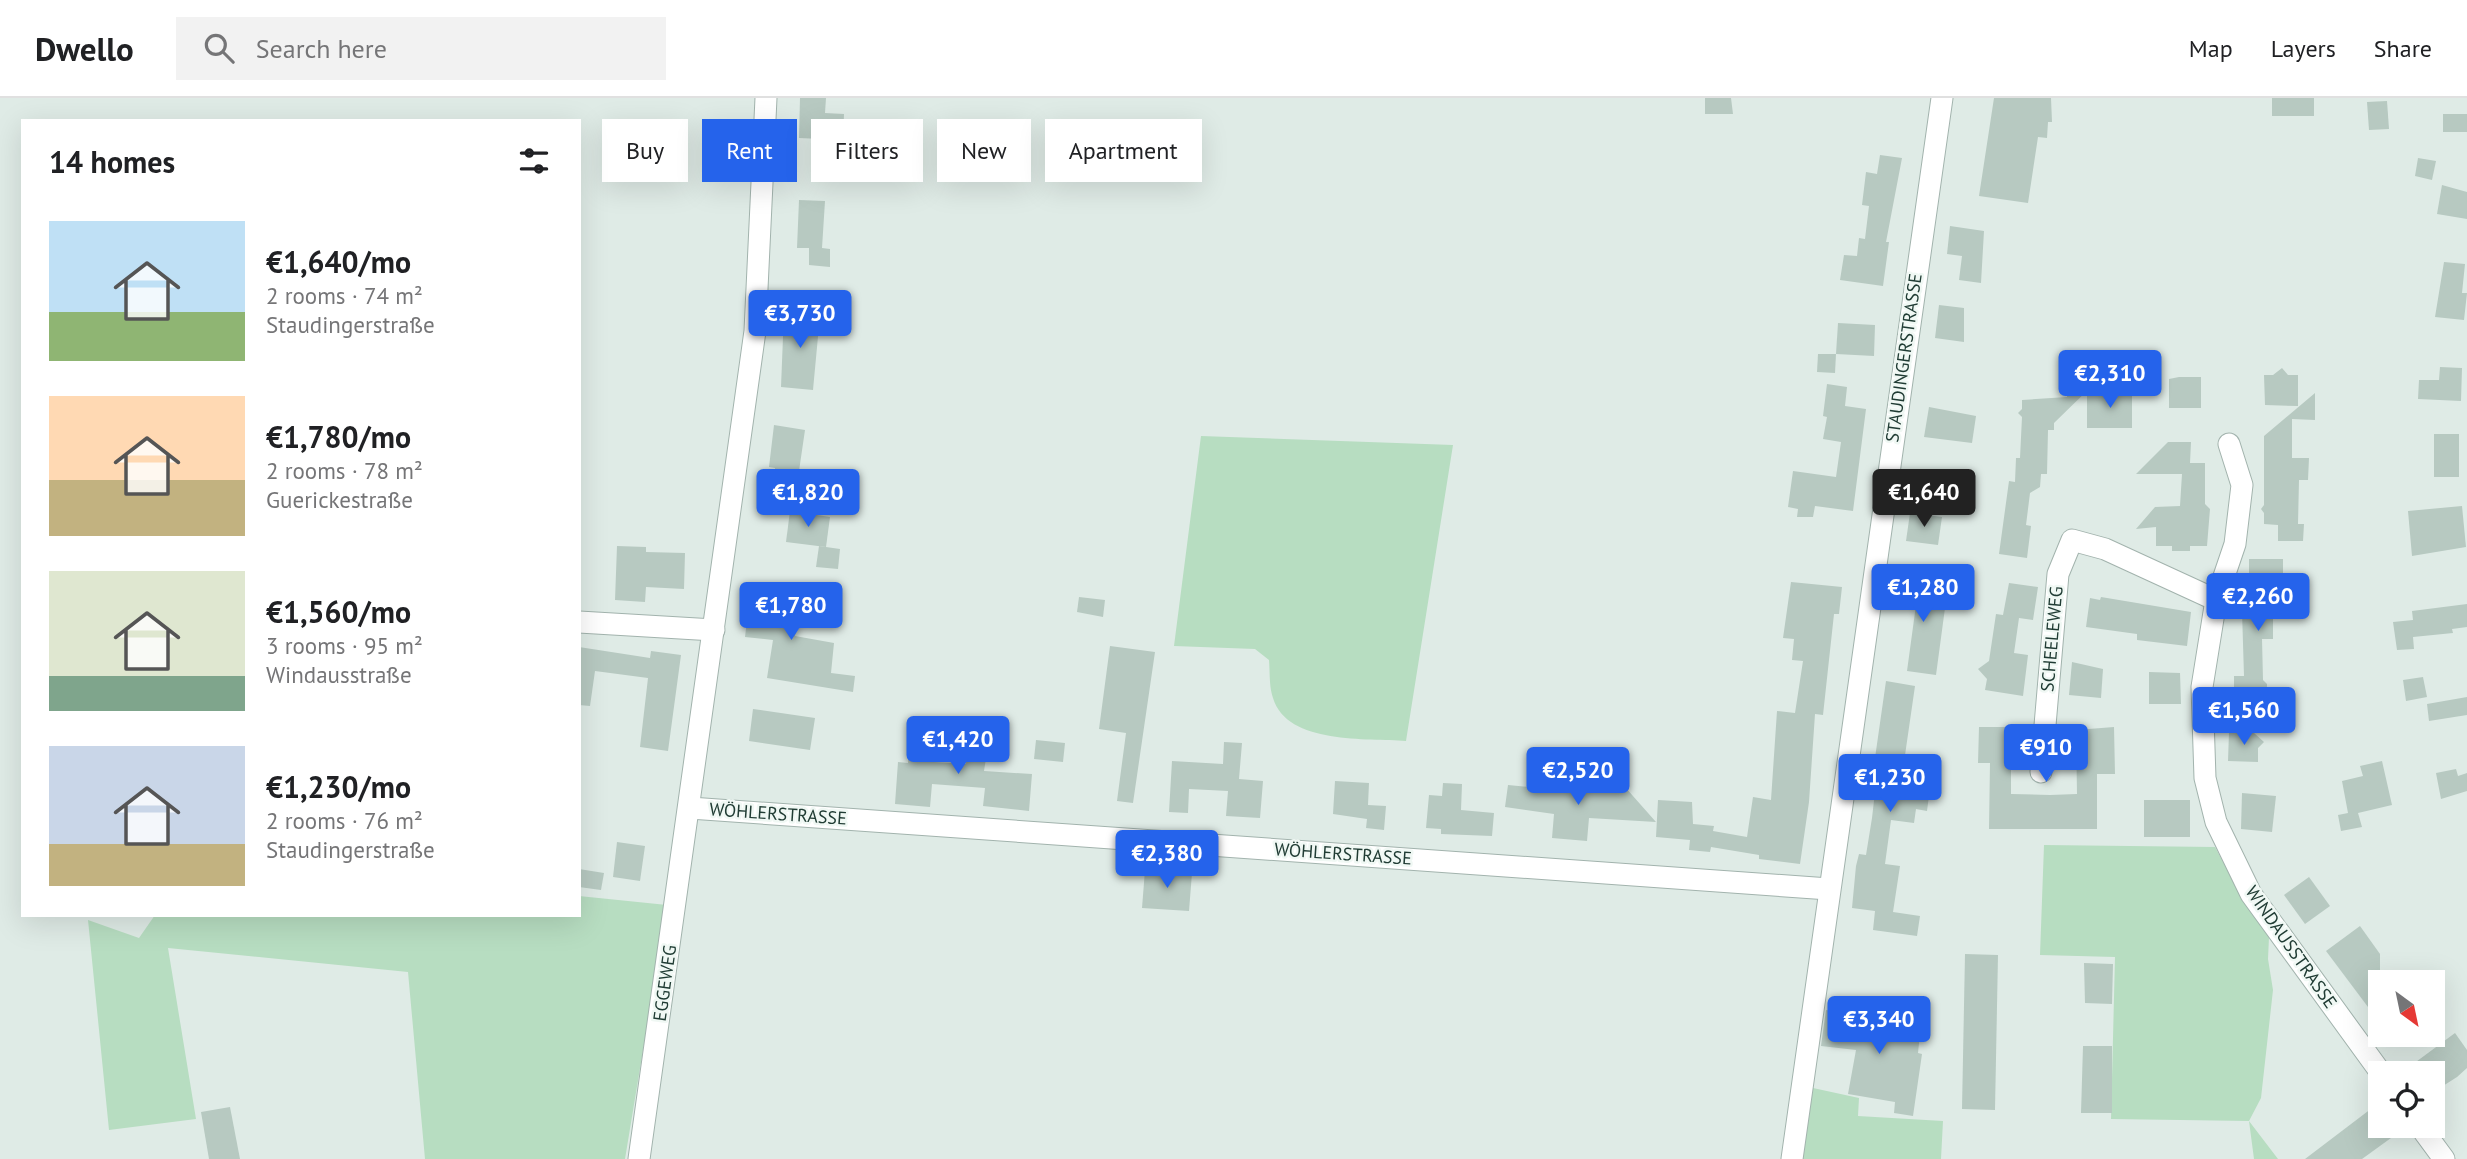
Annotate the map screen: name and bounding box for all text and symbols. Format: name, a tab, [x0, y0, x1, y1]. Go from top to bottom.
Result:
search box	[176, 17, 666, 80]
text: Dwello	[35, 27, 134, 70]
icon: search	[200, 29, 238, 67]
text: Search here	[256, 32, 387, 65]
text: Map	[2189, 33, 2233, 64]
text: Layers	[2271, 33, 2336, 64]
text: Share	[2374, 33, 2432, 64]
chip: Buy	[602, 119, 688, 182]
chip: Rent	[702, 119, 797, 182]
chip: Filters	[811, 119, 923, 182]
chip: New	[937, 119, 1031, 182]
chip: Apartment	[1045, 119, 1202, 182]
text: 14 homes	[49, 142, 175, 181]
icon: filters	[515, 142, 553, 180]
text: €1,640/mo	[266, 242, 411, 281]
icon: home	[105, 249, 189, 333]
street label: STAUDINGERSTRASSE	[1880, 272, 1927, 444]
text: 2 rooms · 74 m²	[266, 281, 423, 310]
pin: €3,730	[743, 290, 857, 350]
text: €3,730	[764, 298, 836, 327]
text: Staudingerstraße	[266, 310, 435, 339]
pin: €2,310	[2053, 350, 2167, 410]
text: €2,310	[2074, 358, 2146, 387]
text: €1,780/mo	[266, 417, 411, 456]
icon: home	[105, 424, 189, 508]
text: 2 rooms · 78 m²	[266, 456, 423, 485]
pin: €1,820	[751, 470, 865, 529]
pin: €1,640	[1867, 470, 1981, 529]
text: €1,820	[772, 477, 844, 506]
text: €1,640	[1888, 477, 1960, 506]
text: Guerickestraße	[266, 485, 413, 514]
pin: €1,280	[1866, 564, 1980, 624]
text: €1,280	[1887, 572, 1959, 601]
pin: €2,260	[2201, 574, 2315, 633]
text: €2,260	[2222, 581, 2294, 610]
pin: €1,780	[734, 582, 848, 642]
street label: SCHEELEWEG	[2035, 585, 2068, 693]
text: €1,780	[755, 590, 827, 619]
text: €1,560/mo	[266, 592, 411, 631]
icon: home	[105, 599, 189, 683]
text: 3 rooms · 95 m²	[266, 631, 423, 660]
text: Windausstraße	[266, 660, 412, 689]
pin: €1,560	[2187, 688, 2301, 747]
text: €1,560	[2208, 695, 2280, 724]
pin: €1,420	[901, 716, 1015, 776]
text: €1,420	[922, 724, 994, 753]
pin: €910	[2005, 724, 2087, 784]
text: €910	[2020, 732, 2072, 761]
pin: €2,520	[1521, 748, 1635, 807]
pin: €1,230	[1833, 754, 1947, 814]
text: €2,520	[1542, 755, 1614, 784]
text: €1,230	[1854, 762, 1926, 791]
text: €1,230/mo	[266, 767, 411, 806]
icon: home	[105, 774, 189, 858]
street label: WÖHLERSTRASSE	[709, 797, 848, 830]
text: 2 rooms · 76 m²	[266, 806, 423, 835]
pin: €2,380	[1110, 830, 1224, 890]
text: Staudingerstraße	[266, 835, 435, 864]
street label: WÖHLERSTRASSE	[1274, 837, 1413, 870]
text: €2,380	[1131, 838, 1203, 867]
street label: WINDAUSSTRASSE	[2241, 881, 2342, 1012]
street label: EGGEWEG	[648, 943, 681, 1023]
north arrow	[2368, 970, 2445, 1046]
map controls	[2368, 970, 2445, 1138]
pin: €3,340	[1822, 996, 1936, 1056]
text: €3,340	[1843, 1004, 1915, 1033]
button: locate	[2368, 1061, 2445, 1138]

